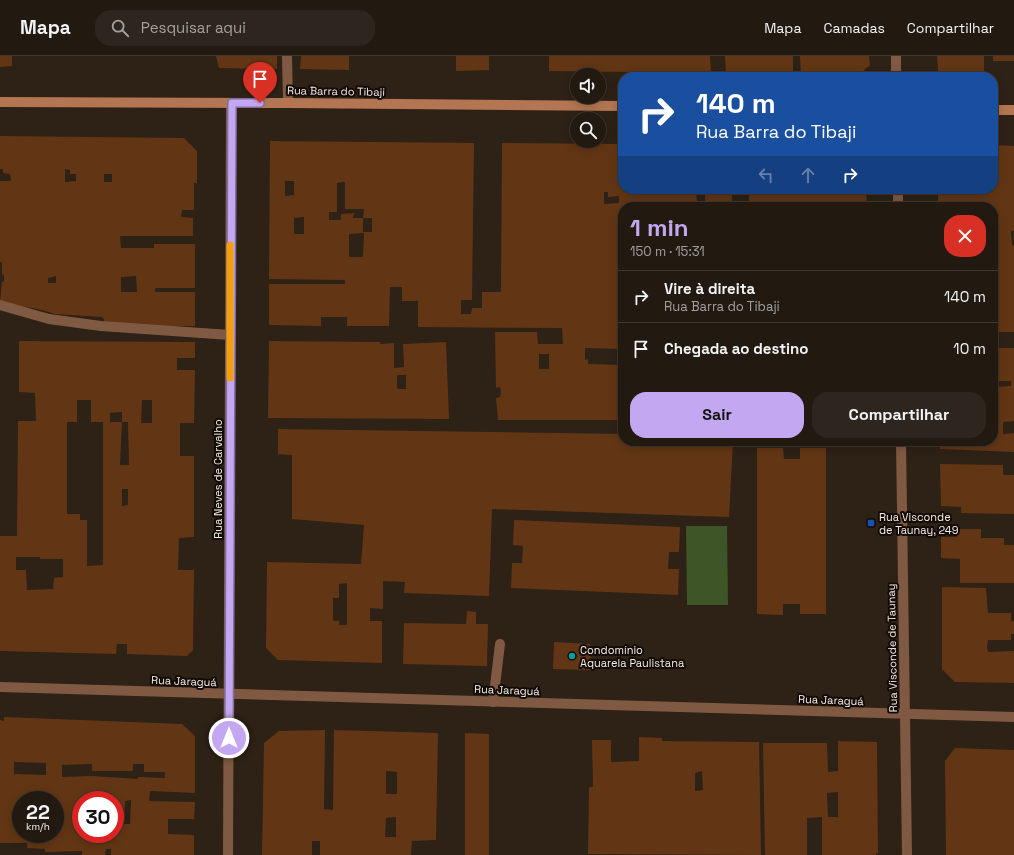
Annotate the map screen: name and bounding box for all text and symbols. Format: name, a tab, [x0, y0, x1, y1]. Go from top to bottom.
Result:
search box	[95, 10, 375, 46]
text: Mapa	[20, 15, 71, 40]
icon: search	[109, 17, 131, 39]
text: Pesquisar aqui	[141, 18, 246, 37]
text: Mapa	[764, 19, 801, 37]
text: Camadas	[823, 19, 885, 37]
text: Compartilhar	[907, 19, 994, 37]
pin	[243, 62, 277, 103]
icon: arrive	[249, 68, 271, 90]
map controls	[570, 68, 606, 148]
button: sound	[570, 68, 606, 104]
street label: Rua Barra do Tibaji	[287, 83, 385, 99]
text: 140 m	[696, 85, 776, 121]
icon: right	[630, 88, 682, 140]
button: search	[570, 112, 606, 148]
text: Rua Barra do Tibaji	[696, 120, 856, 143]
icon: left	[755, 164, 777, 186]
icon: ahead	[797, 164, 819, 186]
icon: right	[839, 164, 861, 186]
text: 1 min	[630, 212, 689, 243]
button: close	[944, 215, 986, 257]
text: 150 m · 15:31	[630, 243, 705, 260]
text: Vire à direita	[664, 279, 755, 298]
icon: right	[630, 286, 652, 308]
text: 140 m	[944, 287, 986, 306]
text: Rua Barra do Tibaji	[664, 298, 780, 315]
icon: arrive	[630, 338, 652, 360]
text: Chegada ao destino	[664, 339, 808, 358]
text: 10 m	[953, 339, 986, 358]
button: Sair	[630, 392, 804, 438]
button: Compartilhar	[812, 392, 986, 438]
street label: Rua Neves de Carvalho	[211, 419, 225, 539]
place label: Rua Visconde de Taunay, 249	[879, 510, 959, 537]
marker: Rua Visconde de Taunay, 249	[866, 518, 876, 528]
street label: Rua Visconde de Taunay	[884, 584, 900, 712]
place label: Condomínio Aquarela Paulistana	[580, 643, 685, 670]
marker: Condomínio Aquarela Paulistana	[567, 651, 577, 661]
street label: Rua Jaraguá	[151, 673, 218, 689]
street label: Rua Jaraguá	[474, 682, 541, 698]
street label: Rua Jaraguá	[798, 692, 865, 708]
position arrow	[208, 717, 250, 759]
speed limit sign: 30	[72, 791, 124, 843]
text: 22	[26, 799, 50, 825]
text: km/h	[26, 820, 50, 833]

